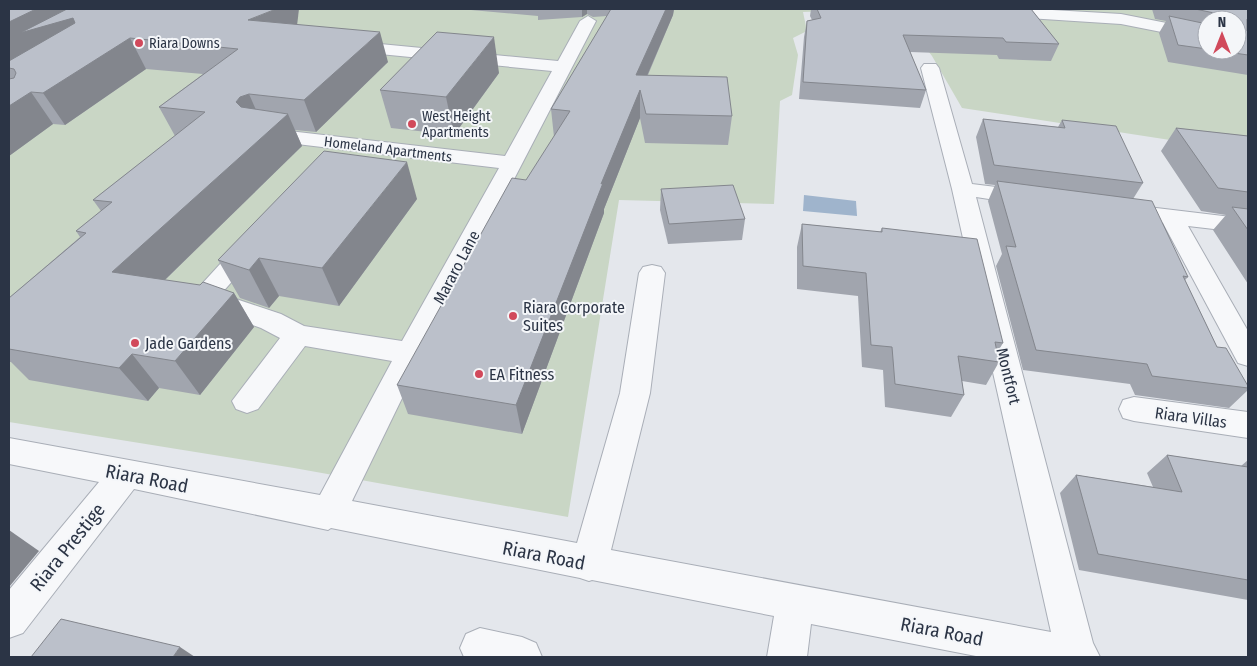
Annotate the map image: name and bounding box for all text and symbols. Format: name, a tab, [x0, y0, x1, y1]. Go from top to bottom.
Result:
north arrow	[1197, 10, 1247, 60]
text: N	[1218, 14, 1226, 31]
place label: Riara Downs	[149, 35, 220, 52]
marker: Riara Downs	[133, 37, 145, 49]
place label: West Height Apartments	[422, 108, 491, 141]
marker: West Height Apartments	[406, 118, 418, 130]
street label: Homeland Apartments	[323, 133, 453, 166]
street label: Mararo Lane	[429, 227, 484, 307]
place label: Riara Corporate Suites	[523, 298, 625, 335]
marker: Riara Corporate Suites	[507, 310, 519, 322]
place label: Jade Gardens	[145, 334, 232, 353]
marker: Jade Gardens	[129, 337, 141, 349]
street label: Montfort	[992, 346, 1025, 407]
place label: EA Fitness	[489, 365, 554, 384]
marker: EA Fitness	[473, 368, 485, 380]
street label: Riara Villas	[1154, 403, 1228, 432]
street label: Riara Road	[104, 459, 190, 498]
street label: Riara Prestige	[25, 499, 110, 596]
street label: Riara Road	[501, 536, 587, 575]
street label: Riara Road	[899, 612, 985, 651]

